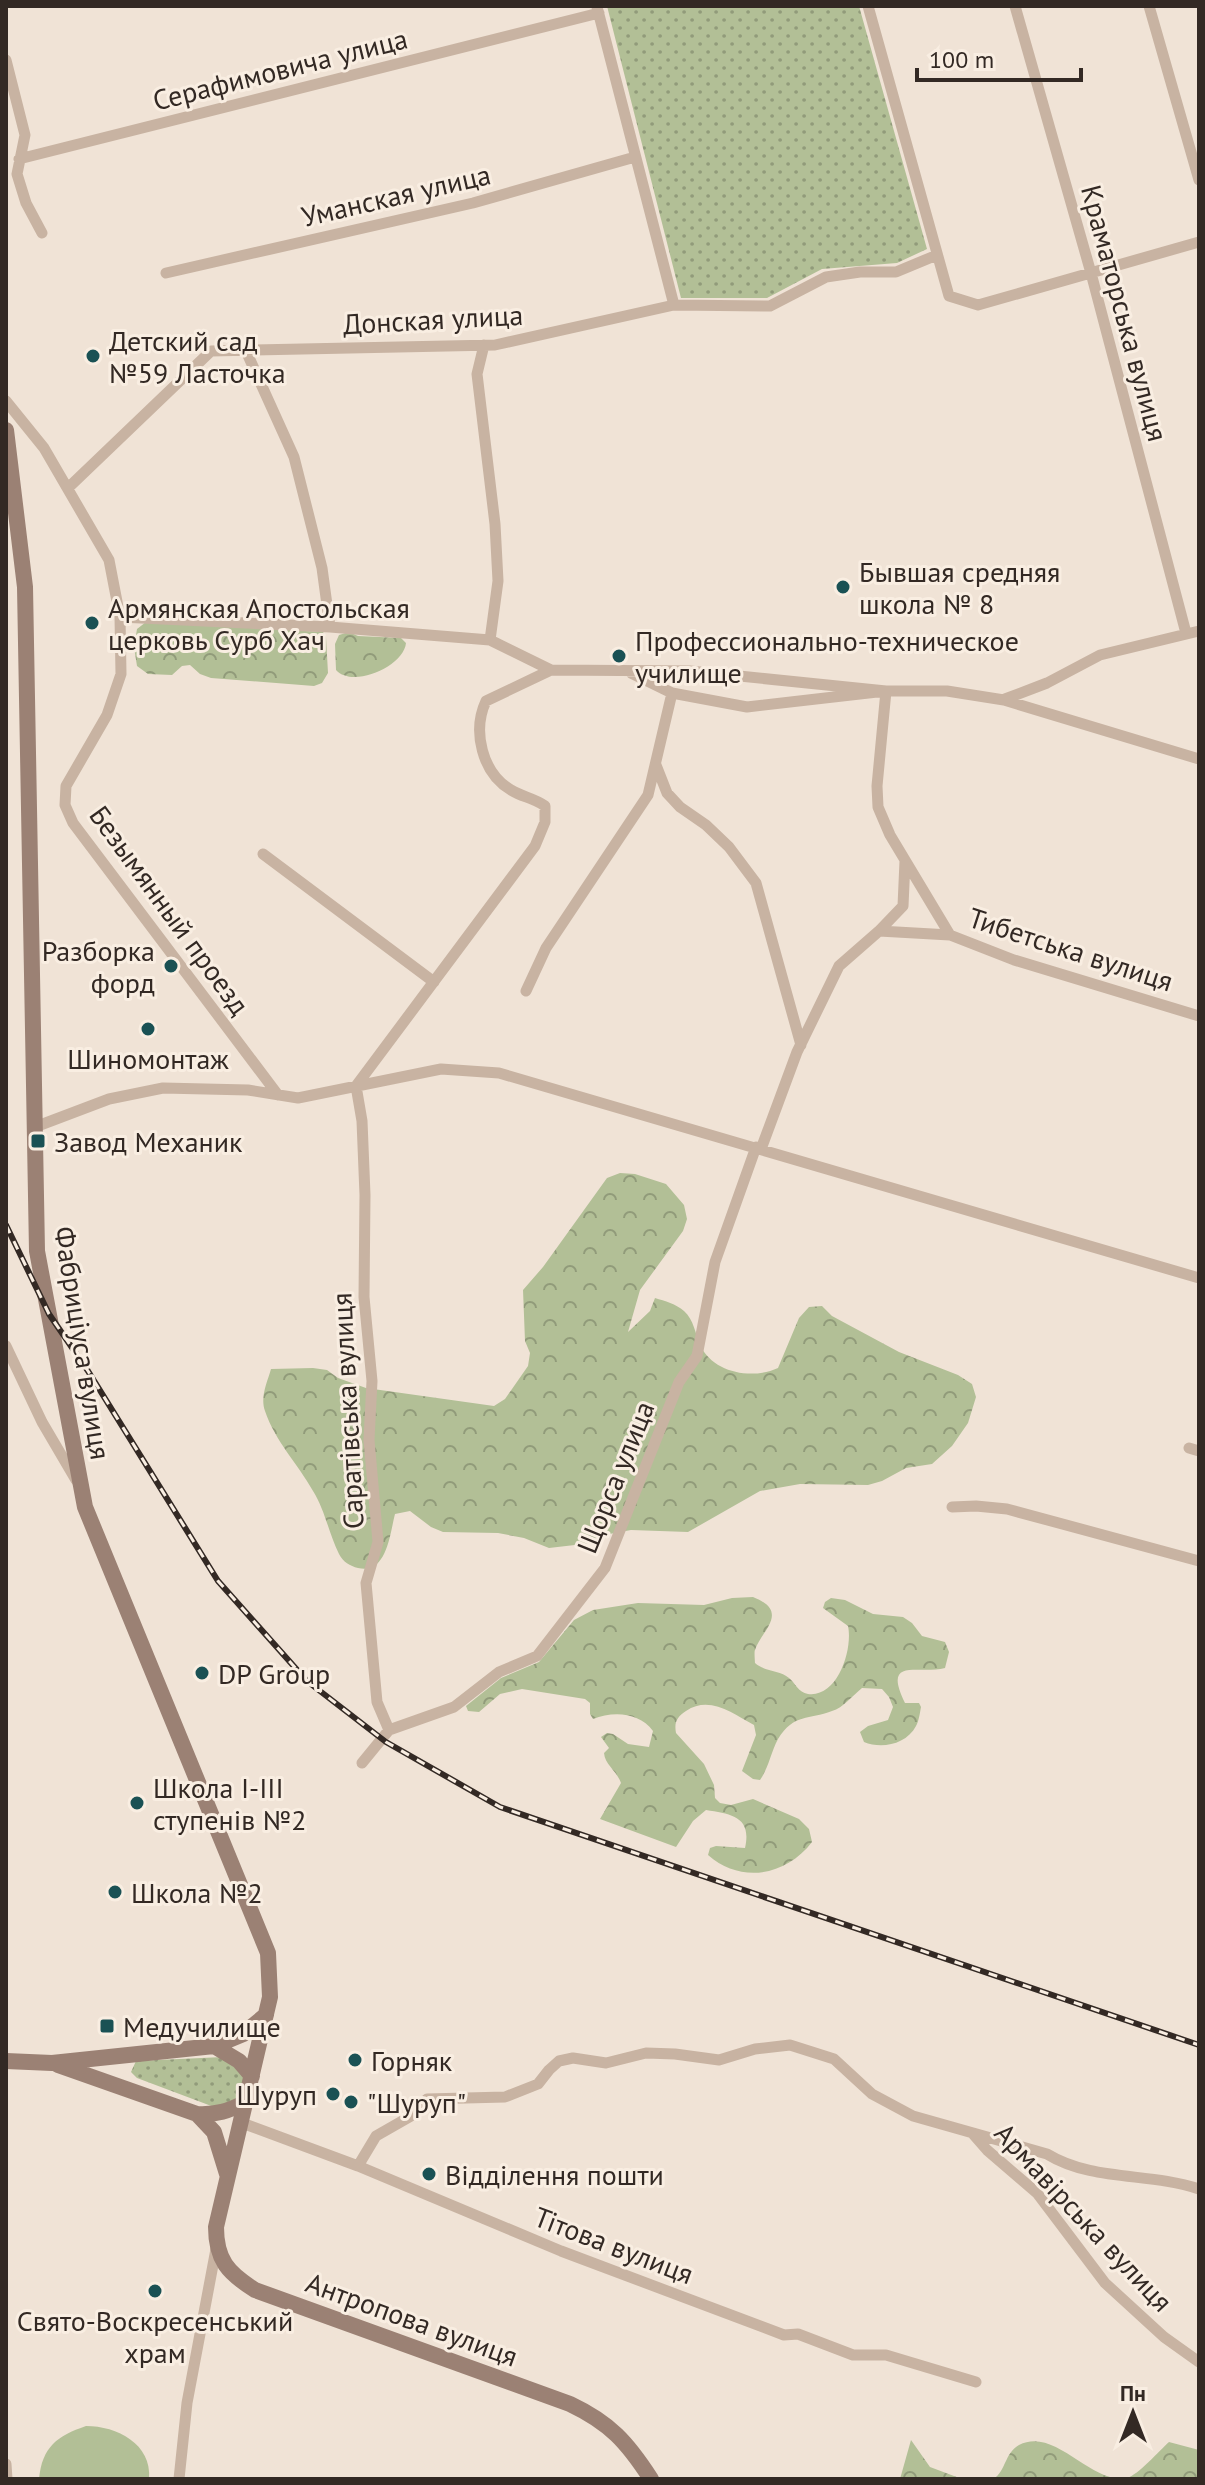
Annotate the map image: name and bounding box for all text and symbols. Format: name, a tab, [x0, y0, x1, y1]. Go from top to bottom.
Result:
street label: Серафимовича улица	[149, 19, 411, 119]
scale bar	[917, 32, 1081, 82]
text: 100 m	[929, 44, 994, 75]
street label: Уманская улица	[298, 155, 494, 235]
street label: Краматорська вулиця	[1073, 181, 1177, 445]
street label: Донская улица	[342, 296, 524, 342]
place label: Детский сад №59 Ласточка	[109, 322, 286, 391]
marker: Детский сад №59 Ласточка	[84, 347, 102, 365]
place label: Бывшая средняя школа № 8	[859, 553, 1060, 622]
marker: Бывшая средняя школа № 8	[834, 578, 852, 596]
place label: Армянская Апостольская церковь Сурб Хач	[108, 589, 410, 658]
marker: Армянская Апостольская церковь Сурб Хач	[83, 614, 101, 632]
place label: Профессионально-техническое училище	[635, 622, 1019, 691]
marker: Профессионально-техническое училище	[610, 647, 628, 665]
street label: Безымянный проезд	[82, 798, 258, 1022]
street label: Тибетська вулиця	[964, 899, 1178, 999]
place label: Разборка форд	[42, 932, 155, 1001]
marker: Разборка форд	[162, 957, 180, 975]
marker: Шиномонтаж	[139, 1020, 157, 1038]
place label: Шиномонтаж	[67, 1040, 229, 1077]
place label: Завод Механик	[54, 1123, 243, 1160]
marker: Завод Механик	[29, 1132, 47, 1150]
street label: Фабриціуса вулиця	[46, 1224, 120, 1462]
street label: Саратівська вулиця	[322, 1292, 372, 1530]
street label: Щорса улица	[568, 1396, 662, 1558]
place label: DP Group	[218, 1655, 330, 1692]
marker: DP Group	[193, 1664, 211, 1682]
place label: Школа I-III ступенів №2	[153, 1769, 307, 1838]
marker: Школа I-III ступенів №2	[128, 1794, 146, 1812]
place label: Школа №2	[131, 1874, 263, 1911]
marker: Школа №2	[106, 1883, 124, 1901]
place label: Медучилище	[123, 2008, 281, 2045]
marker: Медучилище	[98, 2017, 116, 2035]
place label: Горняк	[371, 2042, 453, 2079]
marker: Горняк	[346, 2051, 364, 2069]
place label: Шуруп	[237, 2076, 317, 2113]
place label: "Шуруп"	[367, 2084, 466, 2121]
marker: Шуруп	[324, 2085, 342, 2103]
marker: "Шуруп"	[342, 2093, 360, 2111]
street label: Армавірська вулиця	[987, 2115, 1181, 2319]
place label: Відділення пошти	[445, 2156, 664, 2193]
marker: Відділення пошти	[420, 2165, 438, 2183]
street label: Тітова вулиця	[529, 2198, 699, 2292]
street label: Антропова вулиця	[301, 2264, 523, 2374]
marker: Свято-Воскресенський храм	[146, 2282, 164, 2300]
place label: Свято-Воскресенський храм	[17, 2302, 293, 2371]
north arrow	[1093, 2373, 1173, 2453]
text: Пн	[1120, 2379, 1146, 2407]

